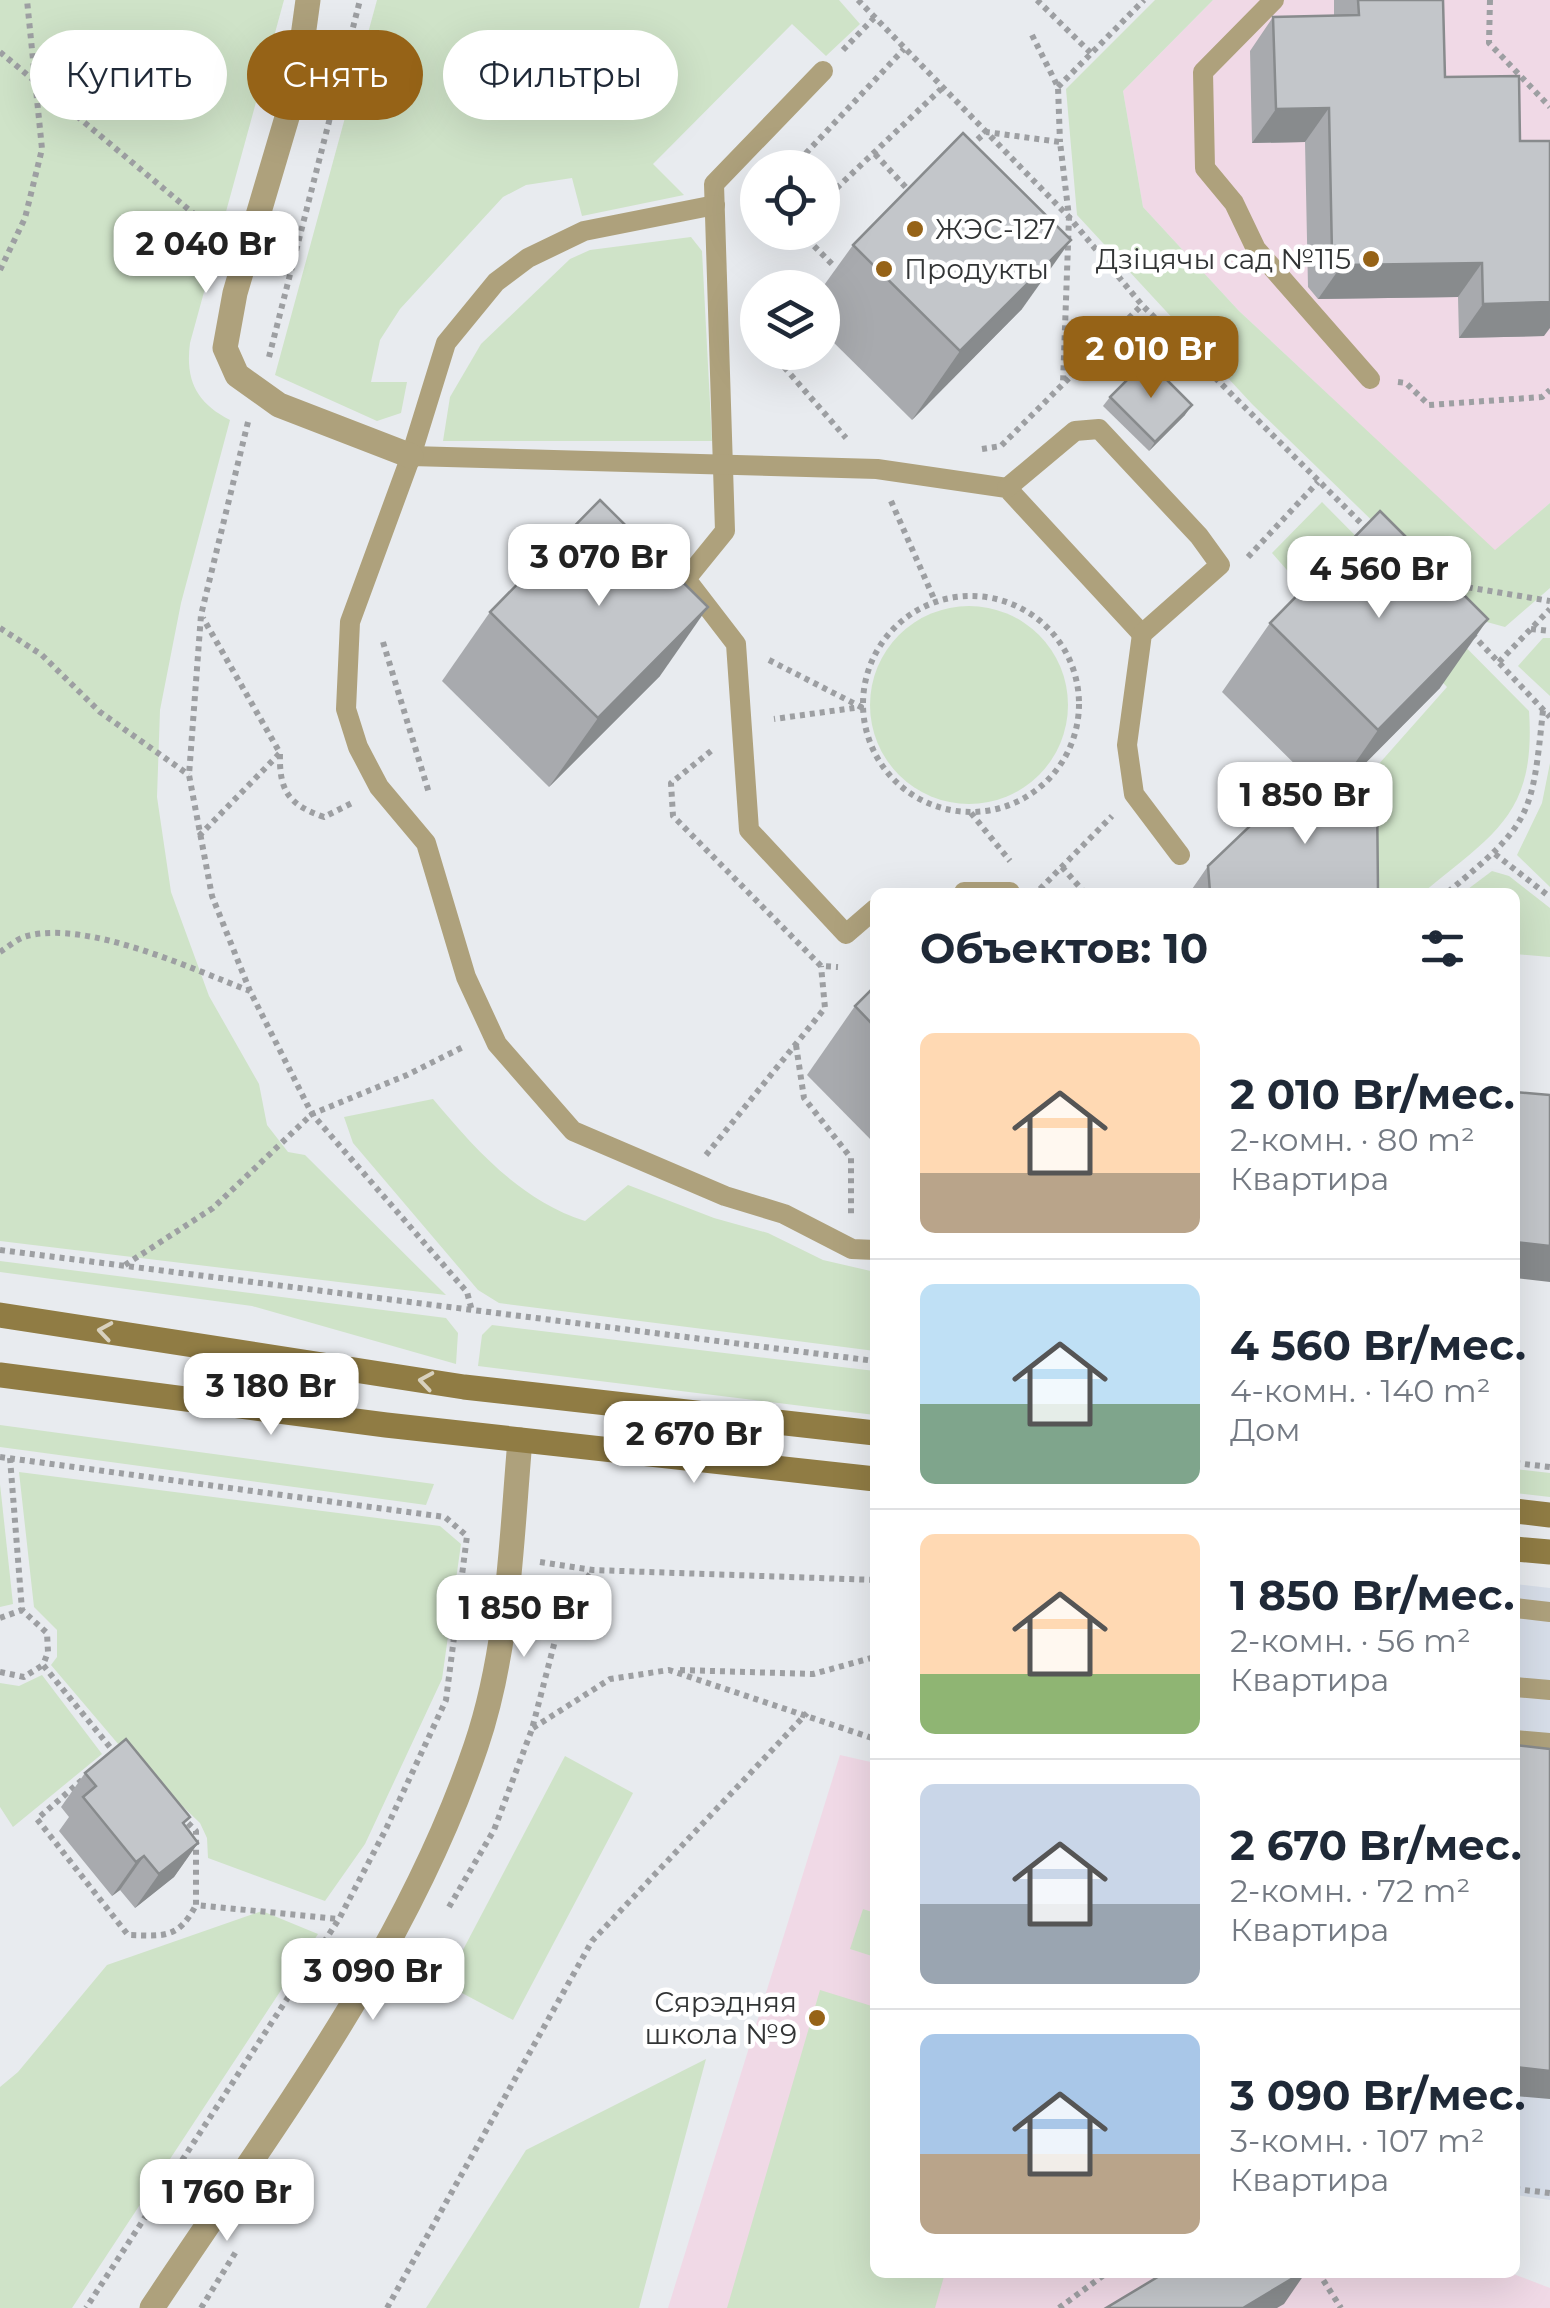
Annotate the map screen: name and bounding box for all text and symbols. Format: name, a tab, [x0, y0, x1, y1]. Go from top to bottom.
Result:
chip: Купить	[30, 30, 227, 120]
chip: Снять	[247, 30, 423, 120]
chip: Фильтры	[443, 30, 678, 120]
map controls	[740, 150, 840, 370]
button: locate	[740, 150, 840, 250]
pin: 2 040 Br	[103, 211, 309, 296]
place label: ЖЭС-127	[935, 212, 1056, 246]
marker: ЖЭС-127	[904, 218, 926, 240]
text: 2 040 Br	[136, 224, 276, 263]
place label: Дзіцячы сад №115	[1096, 242, 1351, 276]
marker: Дзіцячы сад №115	[1360, 248, 1382, 270]
place label: Продукты	[904, 252, 1049, 286]
marker: Продукты	[873, 258, 895, 280]
button: layers	[740, 270, 840, 370]
pin: 2 010 Br	[1048, 316, 1254, 401]
text: 2 010 Br	[1085, 329, 1217, 368]
pin: 3 070 Br	[496, 524, 702, 609]
pin: 4 560 Br	[1276, 536, 1482, 621]
text: 3 070 Br	[530, 537, 668, 576]
text: 4 560 Br	[1309, 549, 1449, 588]
pin: 1 850 Br	[1202, 762, 1408, 847]
text: 1 850 Br	[1240, 775, 1370, 814]
icon: filters	[1415, 921, 1470, 976]
text: Объектов: 10	[920, 922, 1208, 974]
text: 2 010 Br/мес.	[1230, 1068, 1515, 1120]
icon: home	[1000, 1073, 1120, 1193]
text: 2-комн. · 80 m²	[1230, 1120, 1475, 1159]
text: Квартира	[1230, 1159, 1389, 1198]
text: 4 560 Br/мес.	[1230, 1319, 1526, 1371]
one-way arrow	[97, 1322, 113, 1343]
icon: home	[1000, 1324, 1120, 1444]
pin: 3 180 Br	[168, 1353, 374, 1438]
text: 3 180 Br	[206, 1366, 336, 1405]
text: 4-комн. · 140 m²	[1230, 1371, 1491, 1410]
one-way arrow	[418, 1372, 434, 1393]
pin: 2 670 Br	[591, 1401, 797, 1486]
text: Дом	[1230, 1410, 1301, 1449]
text: 2 670 Br	[626, 1414, 762, 1453]
text: 1 850 Br/мес.	[1230, 1569, 1514, 1621]
icon: home	[1000, 1574, 1120, 1694]
pin: 1 850 Br	[421, 1575, 627, 1660]
text: 1 850 Br	[459, 1588, 589, 1627]
text: 2-комн. · 56 m²	[1230, 1621, 1471, 1660]
text: Квартира	[1230, 1660, 1389, 1699]
text: 2 670 Br/мес.	[1230, 1819, 1522, 1871]
icon: home	[1000, 1824, 1120, 1944]
text: 2-комн. · 72 m²	[1230, 1871, 1470, 1910]
text: Квартира	[1230, 1910, 1389, 1949]
pin: 3 090 Br	[270, 1938, 476, 2023]
text: 3 090 Br	[303, 1951, 443, 1990]
place label: Сярэдняя школа №9	[645, 1985, 797, 2051]
marker: Сярэдняя школа №9	[806, 2007, 828, 2029]
text: 3 090 Br/мес.	[1230, 2069, 1525, 2121]
icon: home	[1000, 2074, 1120, 2194]
text: 3-комн. · 107 m²	[1230, 2121, 1485, 2160]
pin: 1 760 Br	[124, 2159, 330, 2244]
text: Квартира	[1230, 2160, 1389, 2199]
text: 1 760 Br	[162, 2172, 292, 2211]

